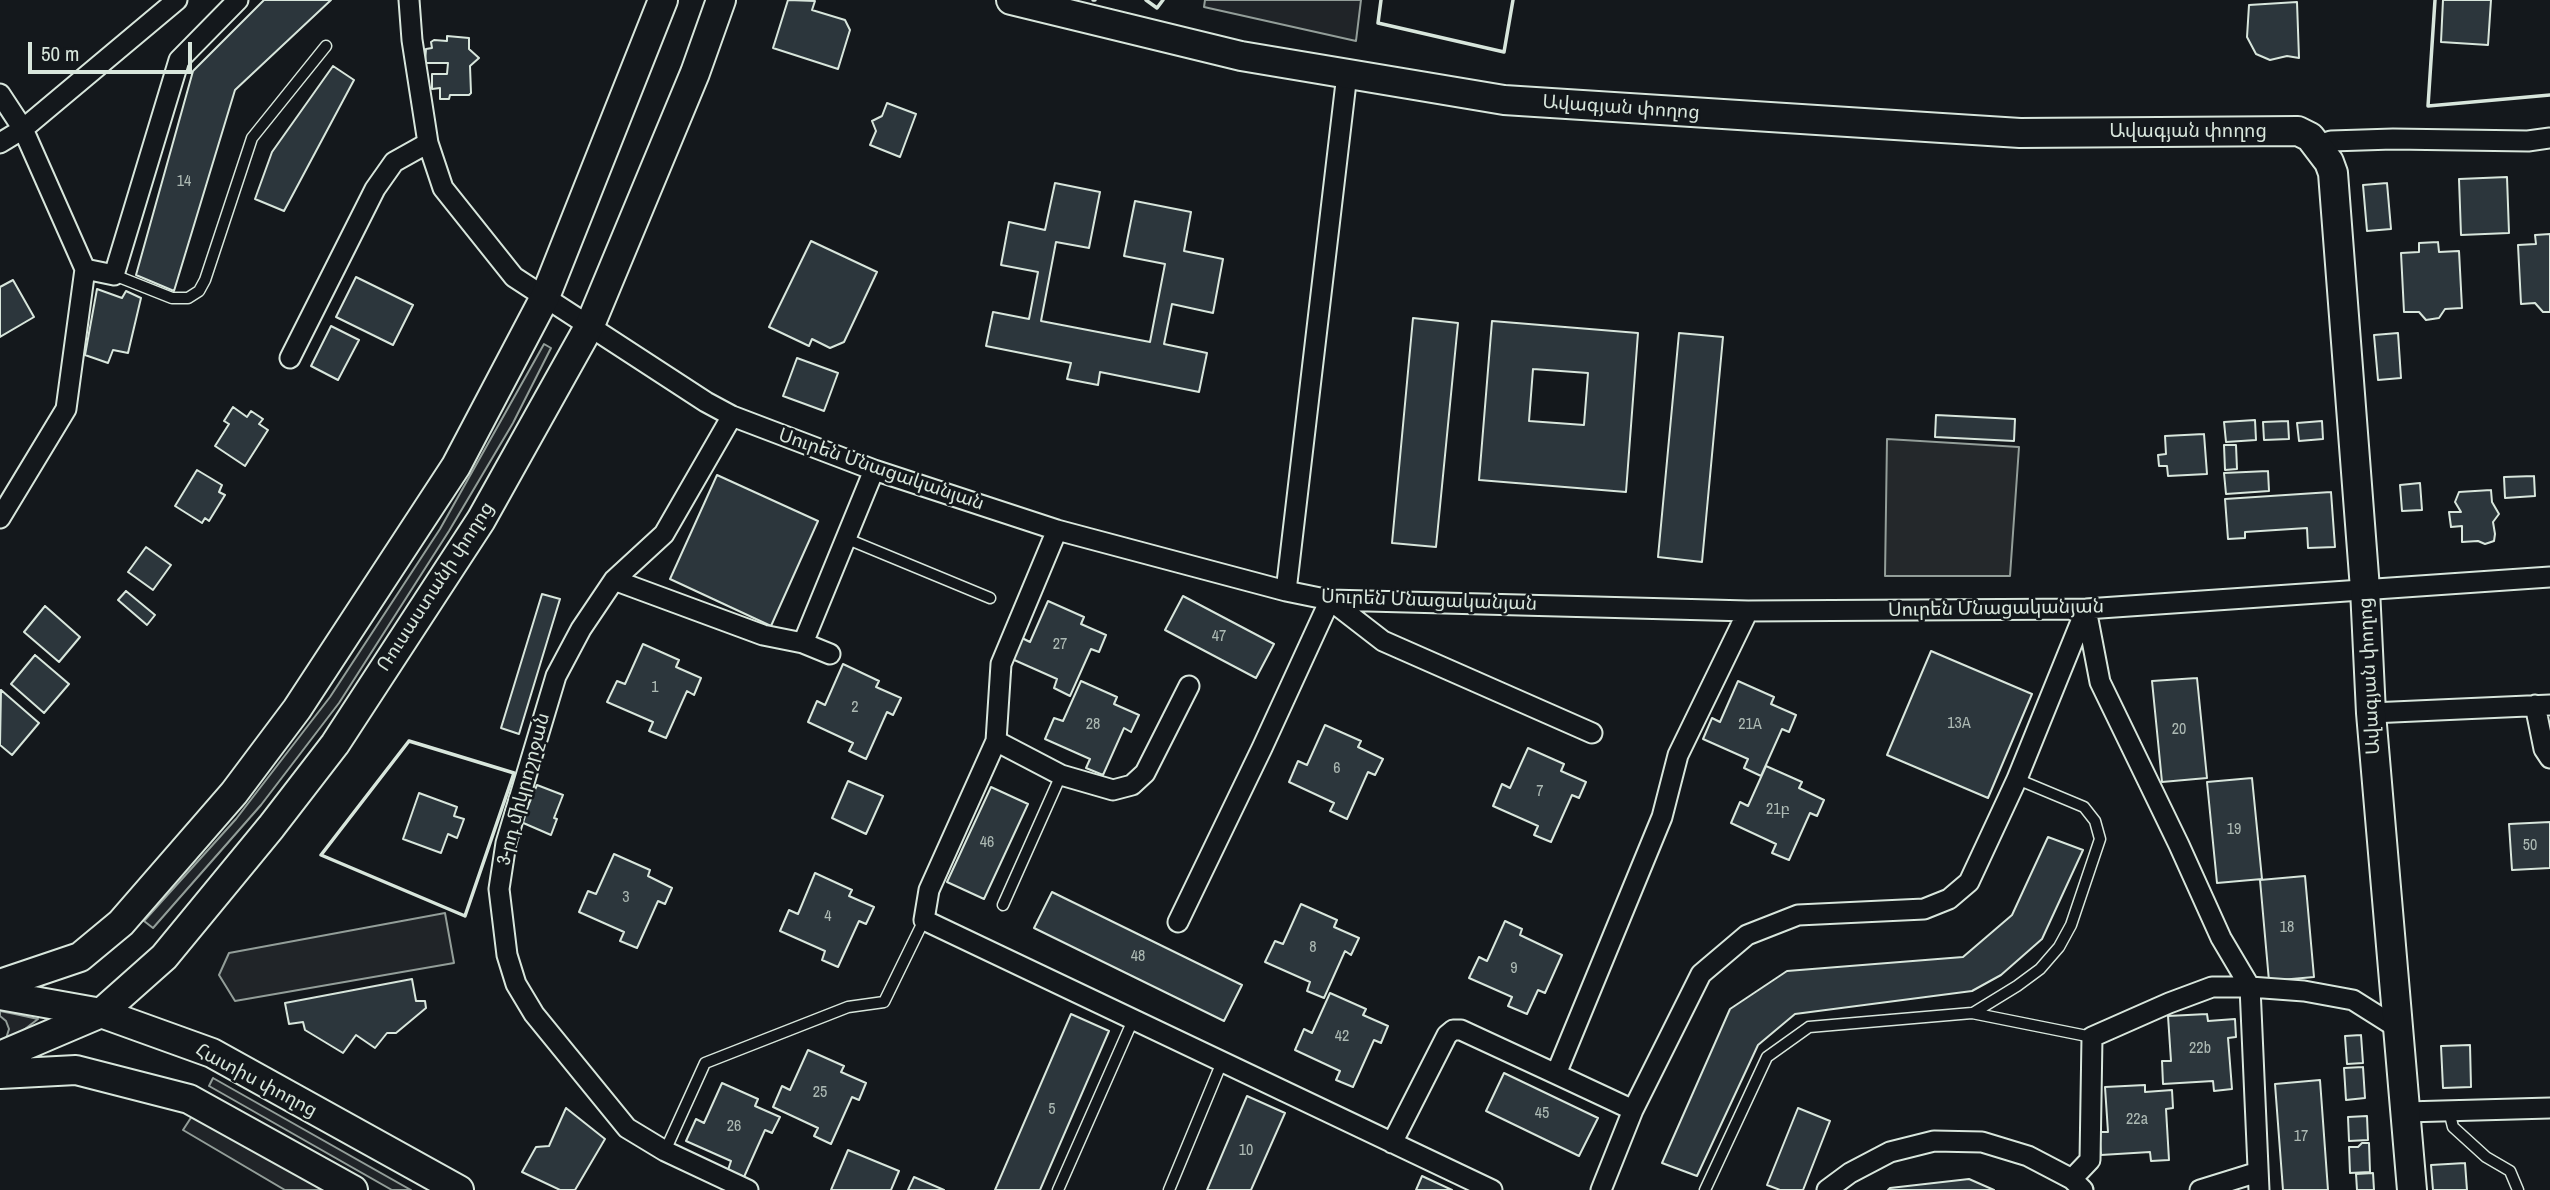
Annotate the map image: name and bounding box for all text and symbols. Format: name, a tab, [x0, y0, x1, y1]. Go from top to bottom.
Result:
scale bar	[32, 28, 196, 72]
text: 50 m	[41, 39, 79, 68]
street label: Ավագյան փողոց	[1542, 91, 1700, 125]
street label: Ավագյան փողոց	[2109, 121, 2267, 143]
house number: 14	[177, 172, 191, 192]
street label: Սուրեն Մնացականյան	[775, 424, 987, 516]
street label: Ռուսաստանի փողոց	[373, 498, 499, 676]
street label: Սուրեն Մնացականյան	[1321, 586, 1537, 616]
street label: Սուրեն Մնացականյան	[1888, 596, 2104, 622]
street label: Ավագյան փողոց	[2354, 597, 2386, 755]
house number: 47	[1212, 627, 1226, 647]
house number: 27	[1053, 635, 1067, 655]
house number: 1	[651, 678, 659, 698]
house number: 2	[851, 698, 859, 718]
street label: 3-րդ միկրոշրջան	[493, 710, 555, 868]
house number: 13A	[1947, 714, 1971, 734]
house number: 28	[1086, 715, 1100, 735]
house number: 21A	[1738, 715, 1762, 735]
house number: 20	[2172, 720, 2186, 740]
house number: 6	[1333, 759, 1341, 779]
house number: 7	[1536, 782, 1544, 802]
house number: 21բ	[1766, 800, 1790, 820]
house number: 19	[2227, 820, 2241, 840]
house number: 46	[980, 833, 994, 853]
house number: 50	[2523, 836, 2537, 856]
house number: 3	[622, 888, 630, 908]
house number: 4	[824, 907, 832, 927]
house number: 18	[2280, 918, 2294, 938]
house number: 8	[1309, 938, 1317, 958]
house number: 48	[1131, 947, 1145, 967]
house number: 9	[1510, 959, 1518, 979]
house number: 42	[1335, 1027, 1349, 1047]
street label: Հատիս փողոց	[191, 1039, 321, 1123]
house number: 22b	[2189, 1039, 2211, 1059]
house number: 25	[813, 1083, 827, 1103]
house number: 5	[1048, 1100, 1056, 1120]
house number: 45	[1535, 1104, 1549, 1124]
house number: 22a	[2126, 1110, 2148, 1130]
house number: 26	[727, 1117, 741, 1137]
house number: 17	[2294, 1127, 2308, 1147]
house number: 10	[1239, 1141, 1253, 1161]

